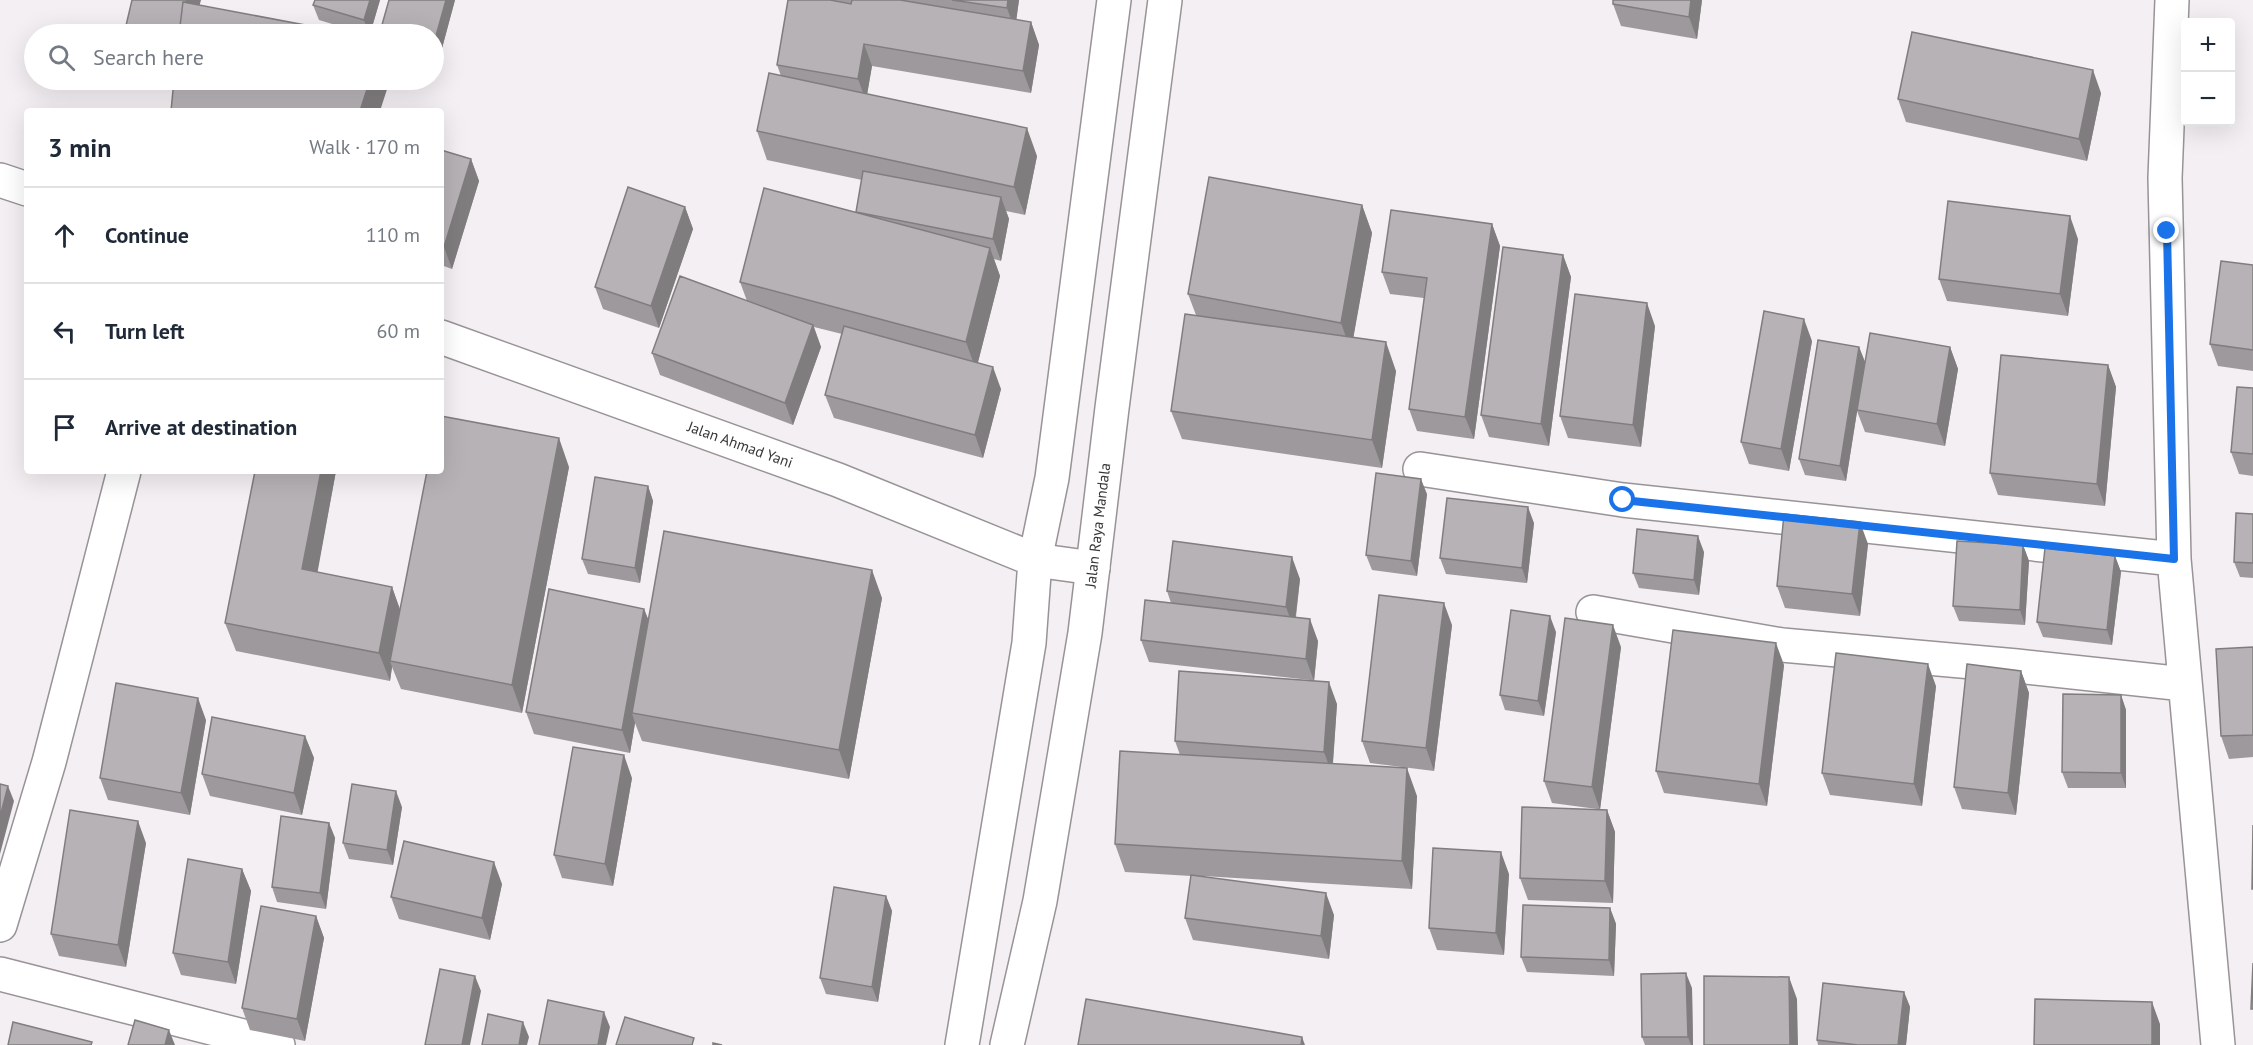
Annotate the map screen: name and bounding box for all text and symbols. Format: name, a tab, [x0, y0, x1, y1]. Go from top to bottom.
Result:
map controls	[2181, 18, 2235, 126]
button: +	[2181, 18, 2235, 72]
search box	[24, 24, 444, 90]
icon: search	[45, 41, 78, 74]
text: Search here	[93, 43, 204, 71]
button: −	[2181, 72, 2235, 126]
text: 3 min	[48, 131, 111, 164]
text: Walk · 170 m	[309, 134, 420, 160]
route end	[2153, 217, 2179, 243]
icon: ahead	[48, 219, 81, 252]
text: Continue	[105, 221, 189, 249]
text: 110 m	[366, 222, 420, 248]
icon: left	[48, 315, 81, 348]
text: Turn left	[105, 317, 185, 345]
text: 60 m	[377, 318, 420, 344]
icon: arrive	[48, 411, 81, 444]
text: Arrive at destination	[105, 413, 297, 441]
street label: Jalan Ahmad Yani	[684, 416, 796, 472]
street label: Jalan Raya Mandala	[1080, 462, 1114, 590]
route start	[1609, 486, 1635, 512]

